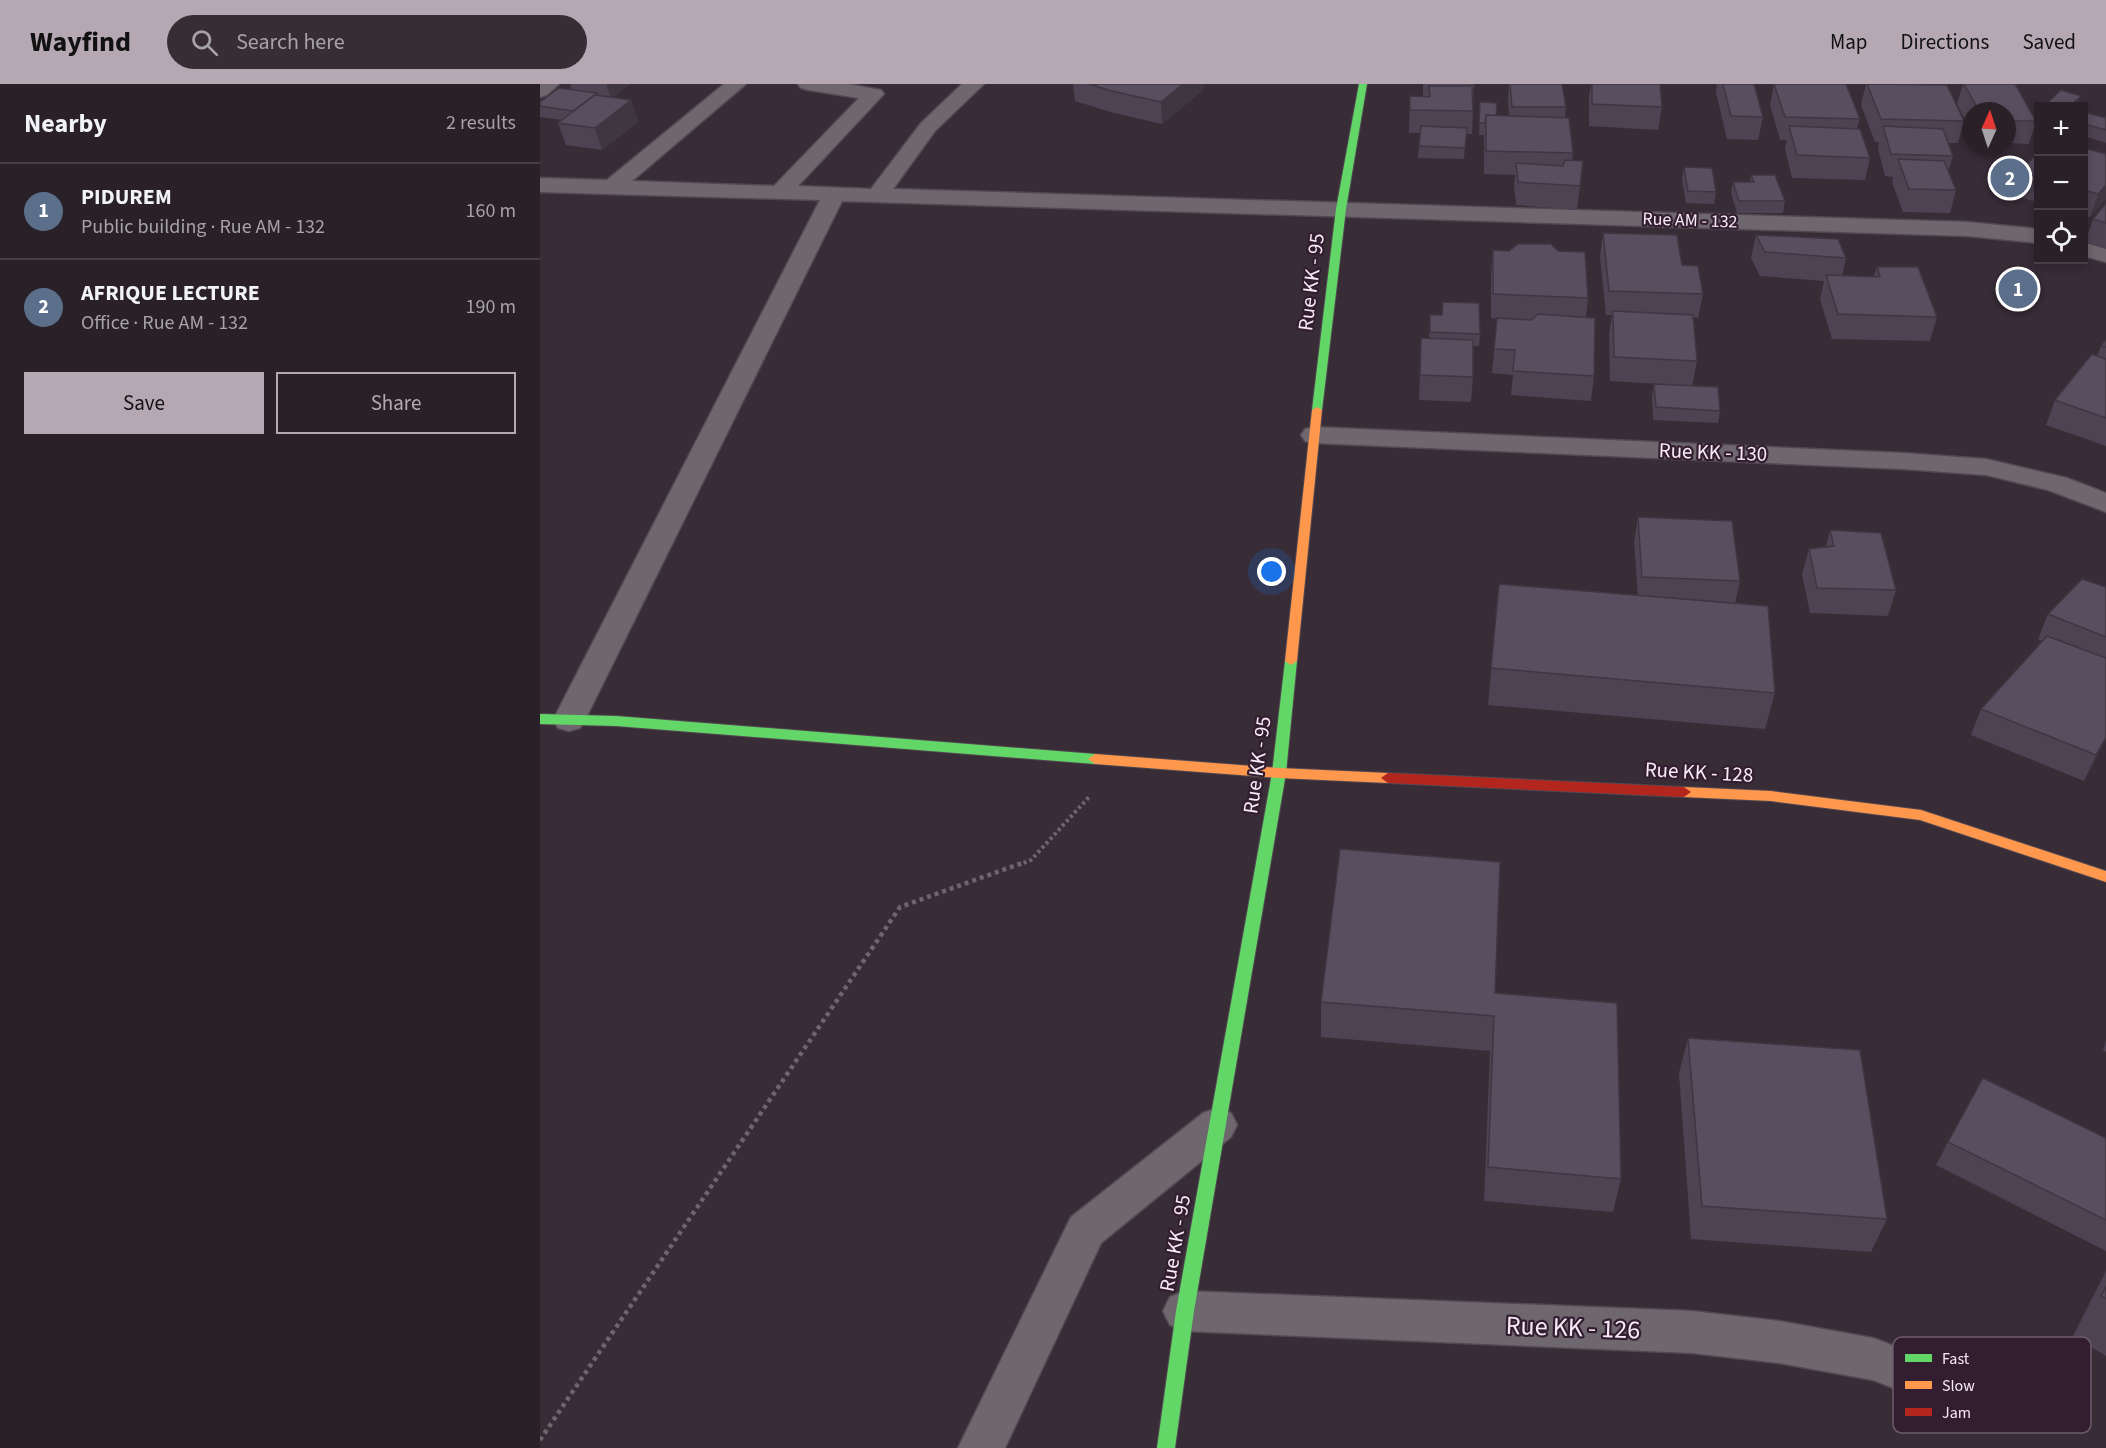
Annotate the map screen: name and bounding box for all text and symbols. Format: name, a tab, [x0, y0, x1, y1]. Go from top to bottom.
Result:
search box	[167, 15, 587, 69]
text: Wayfind	[30, 22, 131, 62]
icon: search	[188, 26, 221, 59]
text: Search here	[236, 26, 345, 58]
text: Map	[1830, 27, 1868, 57]
text: Directions	[1901, 27, 1989, 57]
text: Saved	[2022, 27, 2076, 57]
north arrow	[1962, 102, 2016, 156]
map controls	[2034, 102, 2088, 264]
button: +	[2034, 102, 2088, 156]
text: Nearby	[24, 105, 107, 142]
text: 2 results	[446, 109, 516, 137]
pin: 2	[1990, 156, 2030, 200]
button: −	[2034, 156, 2088, 210]
text: PIDUREM	[81, 181, 172, 213]
text: 1	[38, 197, 49, 225]
text: 160 m	[466, 197, 516, 225]
street label: Rue AM - 132	[1642, 206, 1738, 235]
button: locate	[2034, 210, 2088, 264]
text: Public building · Rue AM - 132	[81, 213, 325, 241]
street label: Rue KK - 95	[1290, 231, 1332, 333]
pin: 1	[1998, 266, 2038, 312]
text: AFRIQUE LECTURE	[81, 277, 260, 309]
text: 2	[38, 293, 49, 321]
text: 190 m	[466, 293, 516, 321]
text: Office · Rue AM - 132	[81, 309, 248, 337]
button: Save	[24, 372, 264, 434]
button: Share	[276, 372, 516, 434]
street label: Rue KK - 130	[1658, 435, 1768, 469]
your location	[1257, 557, 1286, 586]
street label: Rue KK - 95	[1235, 714, 1279, 816]
street label: Rue KK - 128	[1644, 754, 1754, 790]
street label: Rue KK - 95	[1152, 1192, 1198, 1294]
street label: Rue KK - 126	[1505, 1307, 1641, 1348]
legend	[1893, 1337, 2091, 1433]
text: Fast	[1942, 1348, 1970, 1370]
text: Slow	[1942, 1375, 1975, 1397]
text: Jam	[1942, 1402, 1971, 1424]

